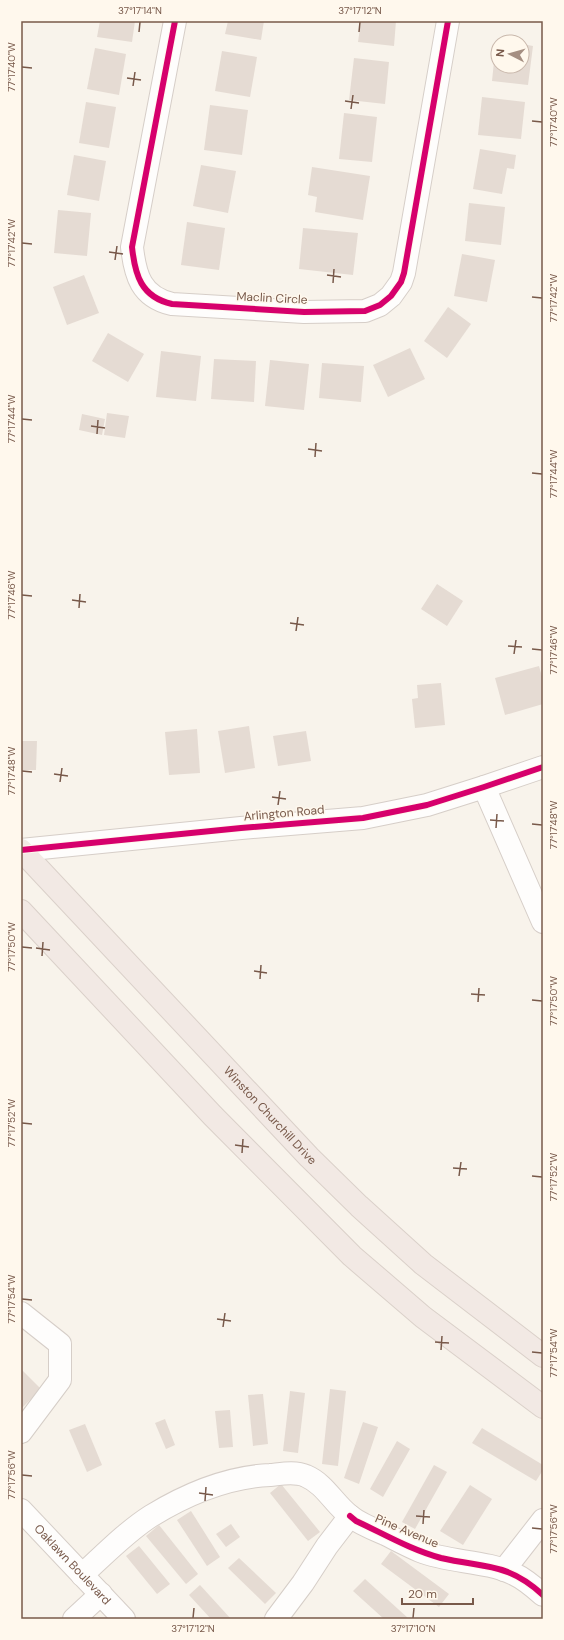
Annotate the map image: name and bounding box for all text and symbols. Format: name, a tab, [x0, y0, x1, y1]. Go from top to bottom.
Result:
text: 37°17'14"N	[118, 4, 162, 17]
text: 37°17'12"N	[338, 4, 382, 17]
north arrow	[490, 34, 530, 74]
text: 77°17'40"W	[5, 42, 18, 92]
text: N	[493, 48, 507, 58]
text: 77°17'40"W	[547, 97, 560, 147]
text: 77°17'42"W	[5, 219, 18, 267]
text: 77°17'42"W	[547, 274, 560, 322]
street label: Maclin Circle	[236, 288, 308, 308]
text: 77°17'44"W	[5, 394, 18, 443]
text: 77°17'44"W	[547, 449, 560, 498]
text: 77°17'46"W	[5, 570, 18, 619]
text: 77°17'46"W	[547, 625, 560, 674]
text: 77°17'48"W	[5, 746, 18, 795]
text: 77°17'48"W	[547, 800, 560, 849]
street label: Arlington Road	[243, 801, 325, 825]
text: 77°17'50"W	[5, 922, 18, 972]
text: 77°17'50"W	[547, 976, 560, 1026]
street label: Winston Churchill Drive	[220, 1063, 320, 1168]
text: 77°17'52"W	[5, 1098, 18, 1147]
text: 77°17'52"W	[547, 1152, 560, 1201]
text: 77°17'54"W	[5, 1274, 18, 1323]
text: 77°17'54"W	[547, 1328, 560, 1377]
text: 77°17'56"W	[5, 1450, 18, 1500]
text: 77°17'56"W	[547, 1504, 560, 1554]
street label: Pine Avenue	[373, 1510, 441, 1552]
street label: Oaklawn Boulevard	[31, 1521, 114, 1608]
scale bar	[402, 1580, 473, 1606]
text: 20 m	[408, 1586, 437, 1602]
text: 37°17'12"N	[171, 1622, 215, 1635]
text: 37°17'10"N	[391, 1622, 435, 1635]

